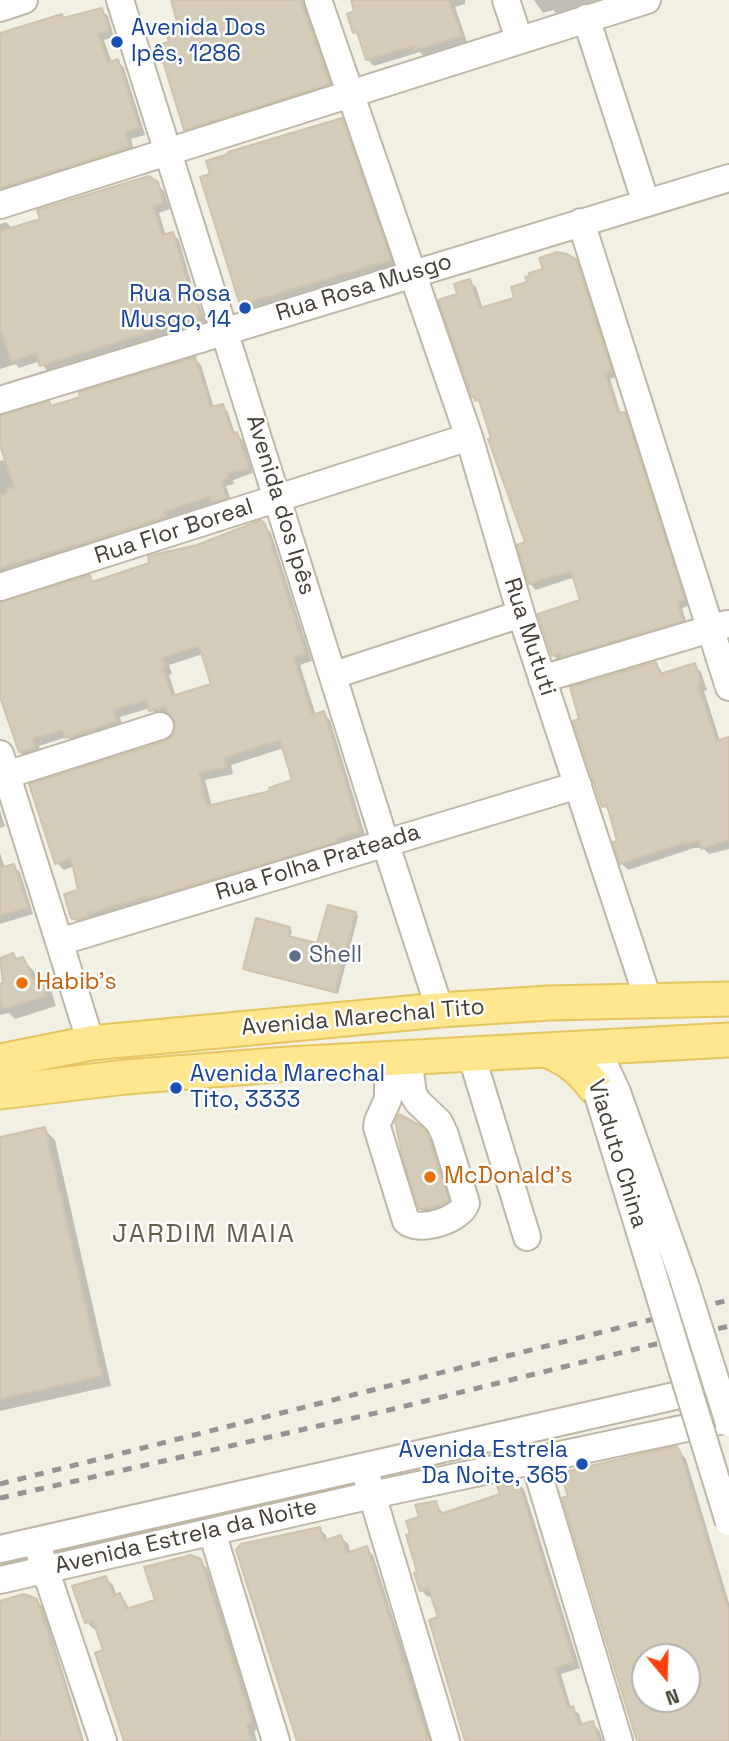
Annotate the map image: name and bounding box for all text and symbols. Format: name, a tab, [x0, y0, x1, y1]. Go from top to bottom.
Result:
place label: Avenida Dos Ipês, 1286	[131, 15, 266, 69]
marker: Avenida Dos Ipês, 1286	[109, 34, 125, 50]
street label: Rua Rosa Musgo	[273, 248, 455, 328]
place label: Rua Rosa Musgo, 14	[120, 281, 231, 335]
marker: Rua Rosa Musgo, 14	[237, 300, 253, 316]
street label: Avenida dos Ipês	[240, 412, 320, 598]
street label: Rua Flor Boreal	[91, 493, 257, 571]
street label: Rua Mututi	[497, 574, 561, 700]
street label: Rua Folha Prateada	[212, 819, 424, 907]
place label: Shell	[309, 942, 362, 970]
marker: Shell	[287, 948, 303, 964]
place label: Habib's	[36, 969, 117, 997]
marker: Habib's	[14, 975, 30, 991]
street label: Avenida Marechal Tito	[240, 994, 486, 1042]
place label: Avenida Marechal Tito, 3333	[190, 1061, 385, 1115]
street label: Viaduto China	[581, 1076, 653, 1232]
marker: Avenida Marechal Tito, 3333	[168, 1080, 184, 1096]
place label: McDonald's	[444, 1163, 573, 1191]
marker: McDonald's	[422, 1169, 438, 1185]
district label: JARDIM MAIA	[113, 1219, 295, 1251]
place label: Avenida Estrela Da Noite, 365	[399, 1437, 568, 1491]
marker: Avenida Estrela Da Noite, 365	[574, 1456, 590, 1472]
street label: Avenida Estrela da Noite	[52, 1493, 320, 1581]
north arrow	[631, 1643, 701, 1713]
text: N	[662, 1683, 682, 1710]

